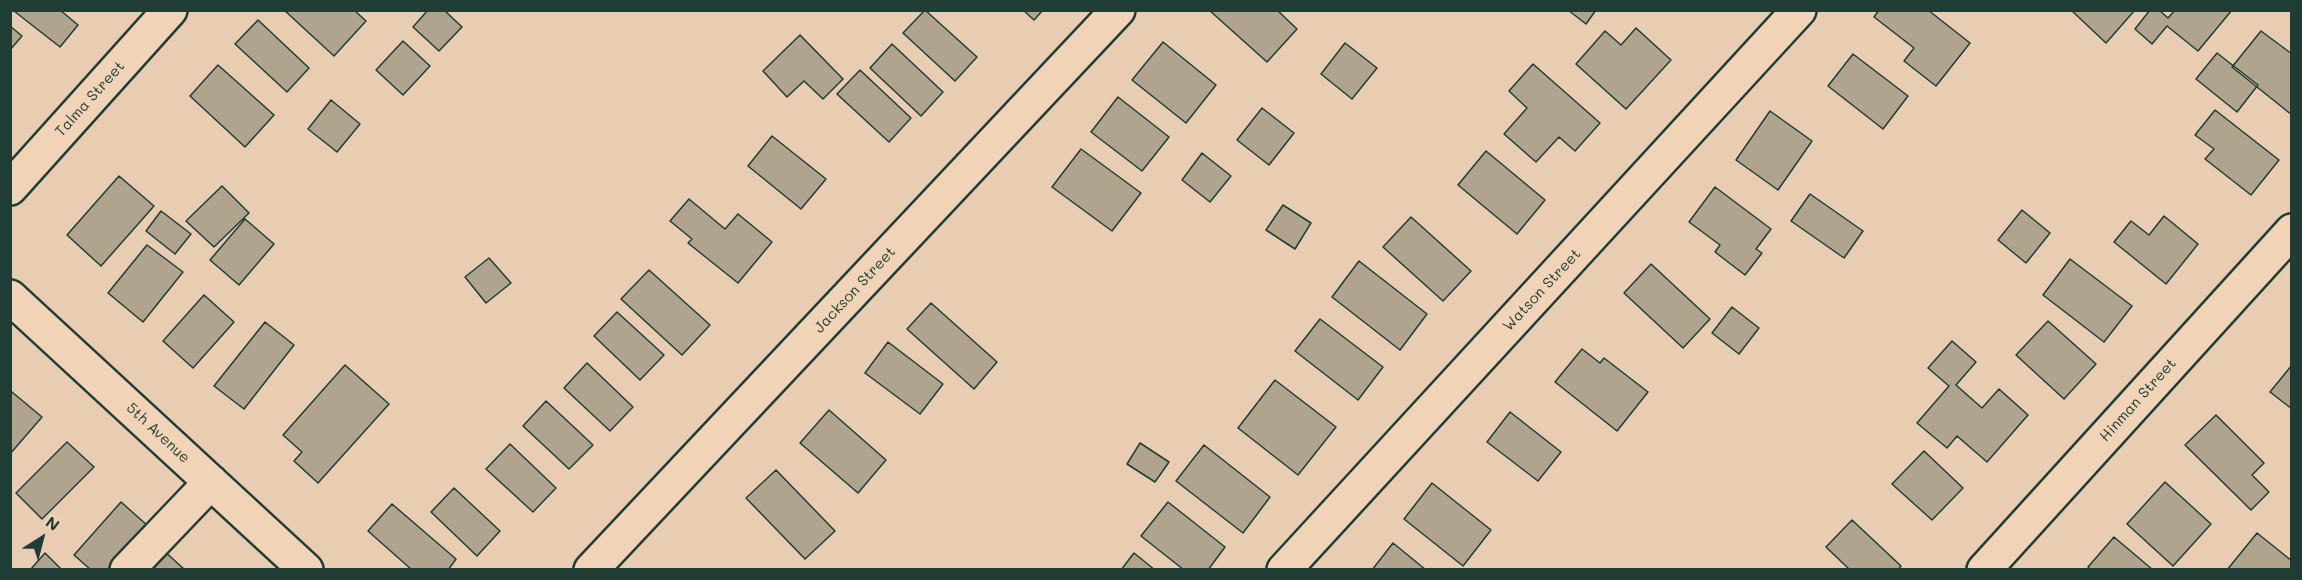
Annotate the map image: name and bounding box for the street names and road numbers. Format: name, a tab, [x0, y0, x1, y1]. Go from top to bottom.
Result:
street label: Talma Street	[51, 58, 129, 140]
street label: Jackson Street	[810, 243, 900, 337]
street label: Watson Street	[1499, 245, 1585, 335]
street label: Hinman Street	[2096, 355, 2180, 445]
street label: 5th Avenue	[122, 399, 194, 467]

